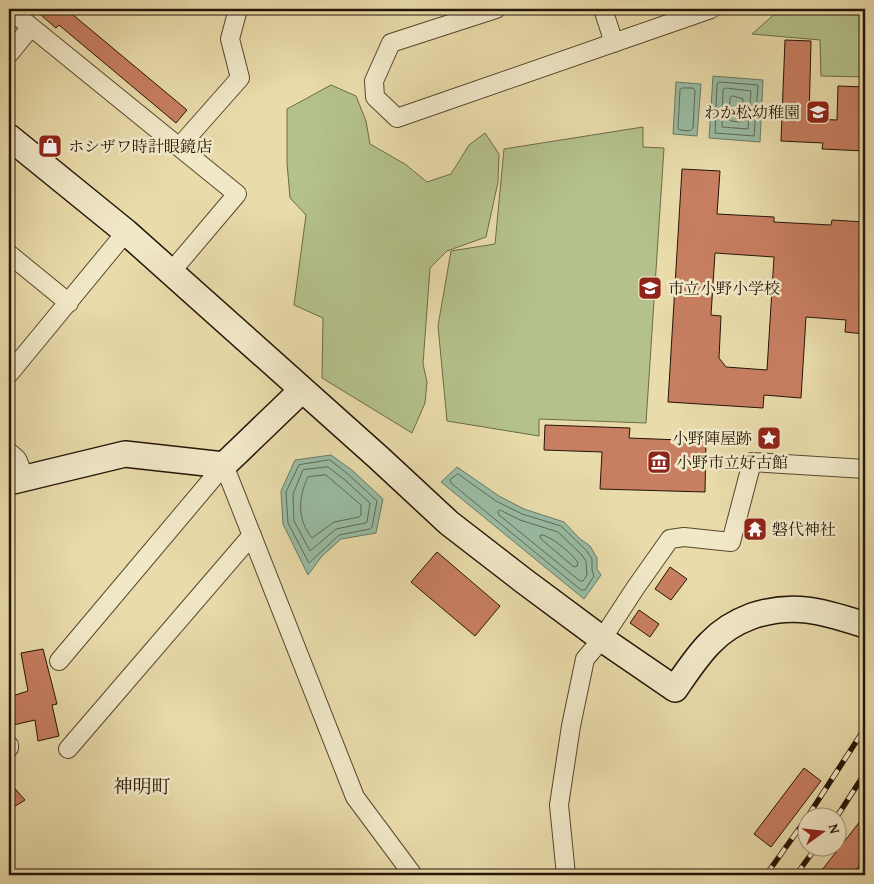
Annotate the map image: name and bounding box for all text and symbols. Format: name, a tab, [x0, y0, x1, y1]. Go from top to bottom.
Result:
school or university icon: わか松幼稚園	[805, 99, 831, 125]
place label: わか松幼稚園	[704, 100, 800, 124]
shop icon: ホシザワ時計眼鏡店	[37, 133, 63, 159]
place label: ホシザワ時計眼鏡店	[68, 134, 212, 158]
school or university icon: 市立小野小学校	[637, 275, 663, 301]
place label: 市立小野小学校	[668, 276, 780, 300]
place icon: 小野陣屋跡	[756, 425, 782, 451]
place label: 小野陣屋跡	[672, 426, 752, 450]
museum icon: 小野市立好古館	[646, 449, 672, 475]
place label: 小野市立好古館	[676, 450, 788, 474]
temple icon: 磐代神社	[742, 516, 768, 542]
place label: 磐代神社	[772, 517, 836, 541]
district label: 神明町	[113, 772, 171, 800]
north arrow	[796, 806, 846, 856]
text: N	[824, 822, 846, 836]

